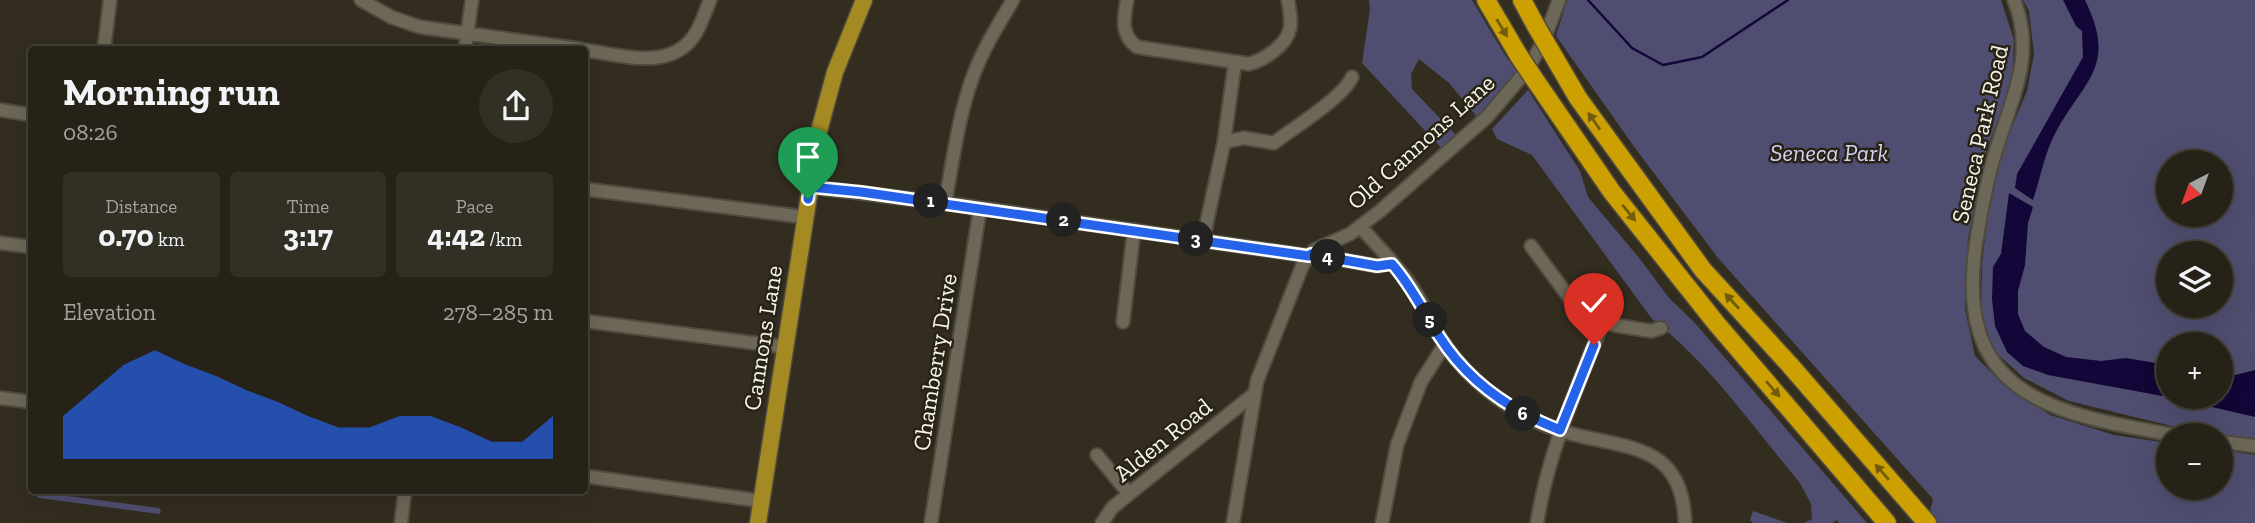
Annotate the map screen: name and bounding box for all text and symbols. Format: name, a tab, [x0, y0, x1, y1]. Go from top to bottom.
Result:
one-way arrow	[1496, 19, 1508, 38]
street label: Seneca Park Road	[1945, 42, 2014, 226]
street label: Old Cannons Lane	[1341, 68, 1500, 215]
text: Morning run	[63, 69, 280, 115]
button: share	[479, 69, 553, 143]
one-way arrow	[1587, 112, 1601, 130]
text: 08:26	[63, 118, 118, 146]
pin	[778, 127, 838, 199]
icon: arrive	[789, 138, 827, 176]
park label: Seneca Park	[1770, 138, 1888, 167]
north arrow	[2156, 150, 2233, 228]
map controls	[2156, 150, 2233, 500]
pin: 1	[914, 184, 948, 218]
text: 1	[927, 189, 934, 212]
text: Distance	[105, 195, 177, 218]
text: Time	[287, 195, 329, 218]
text: Pace	[456, 195, 494, 218]
pin: 2	[1046, 202, 1082, 238]
one-way arrow	[1621, 204, 1636, 222]
text: 2	[1058, 208, 1069, 231]
text: 0.70	[98, 218, 154, 254]
text: 3:17	[283, 218, 333, 254]
text: 4:42	[427, 218, 485, 254]
pin: 3	[1178, 222, 1214, 256]
text: 3	[1190, 227, 1201, 250]
text: km	[154, 228, 184, 251]
text: /km	[485, 228, 522, 251]
pin: 4	[1310, 240, 1346, 274]
button: layers	[2156, 241, 2233, 318]
text: 4	[1322, 245, 1333, 268]
street label: Cannons Lane	[737, 263, 788, 412]
street label: Chamberry Drive	[906, 271, 963, 453]
pin	[1564, 273, 1624, 345]
icon: check	[1575, 284, 1613, 322]
one-way arrow	[1724, 293, 1740, 310]
text: Elevation	[63, 298, 156, 326]
text: 278–285 m	[443, 298, 553, 326]
pin: 5	[1412, 302, 1448, 338]
text: 5	[1425, 308, 1434, 331]
button: +	[2156, 332, 2233, 409]
one-way arrow	[1765, 380, 1781, 398]
street label: Alden Road	[1108, 391, 1217, 488]
pin: 6	[1506, 396, 1540, 432]
text: 6	[1517, 402, 1528, 425]
button: −	[2156, 423, 2233, 500]
one-way arrow	[1875, 464, 1891, 481]

